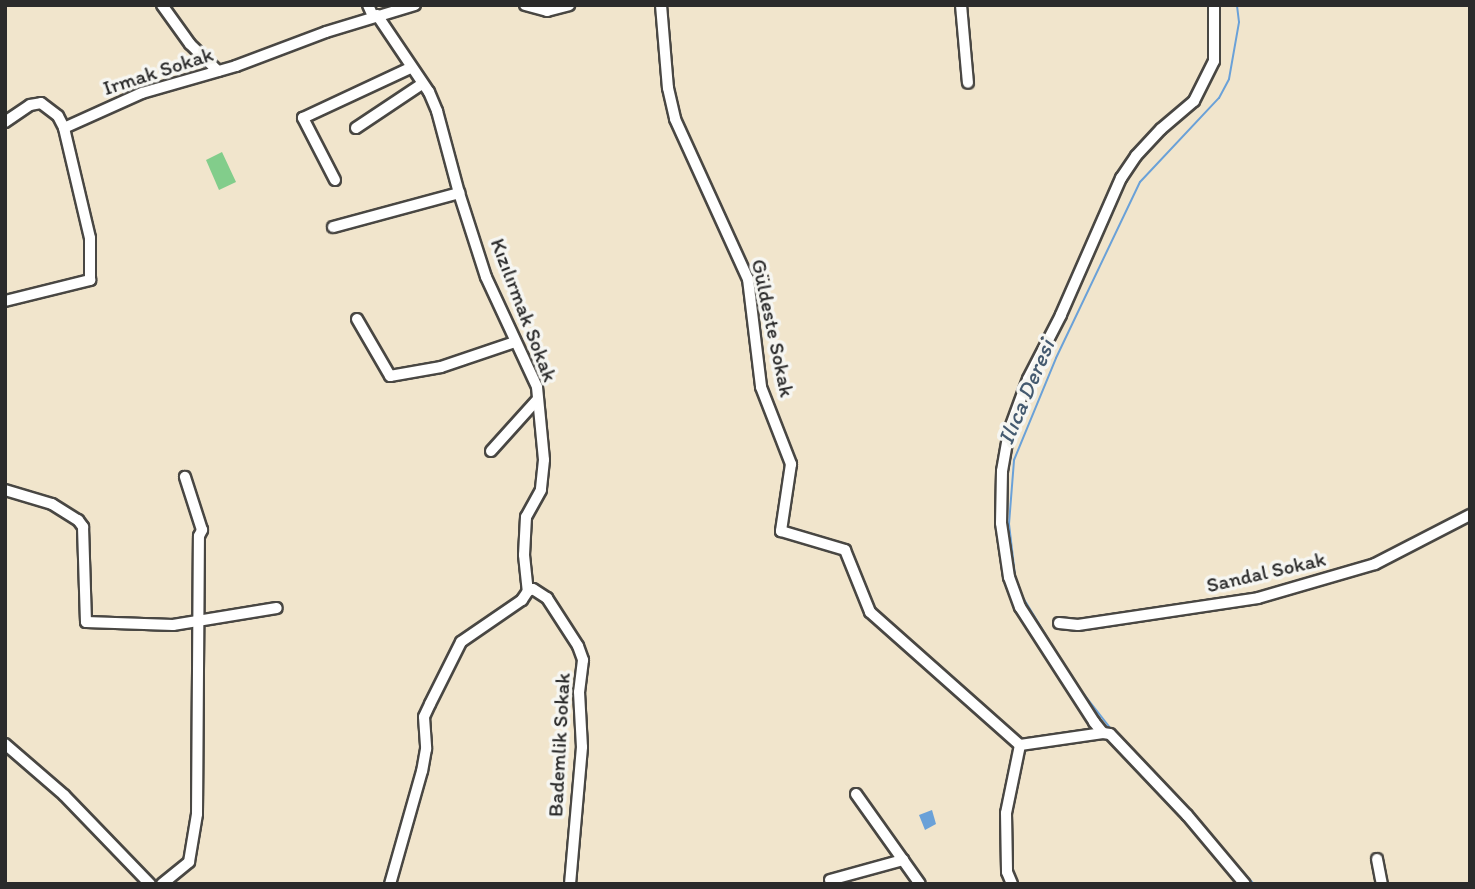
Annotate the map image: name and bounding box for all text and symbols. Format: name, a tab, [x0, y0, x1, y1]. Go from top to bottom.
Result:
street label: Irmak Sokak	[100, 41, 216, 101]
street label: Kızılırmak Sokak	[485, 235, 563, 385]
street label: Güldeste Sokak	[746, 257, 800, 399]
water label: Ilıca Deresi	[992, 335, 1060, 449]
street label: Sandal Sokak	[1204, 546, 1328, 598]
street label: Bademlik Sokak	[543, 672, 575, 818]

